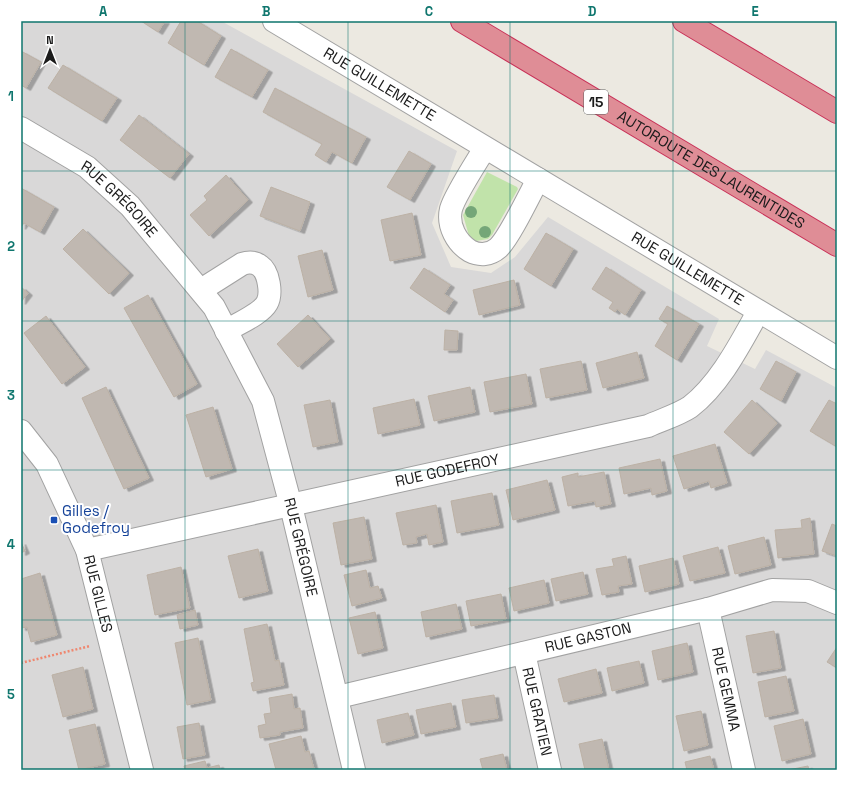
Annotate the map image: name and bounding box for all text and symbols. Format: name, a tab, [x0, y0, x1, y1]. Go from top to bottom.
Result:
text: A	[99, 3, 108, 20]
text: B	[262, 3, 271, 20]
text: C	[425, 3, 433, 20]
text: D	[588, 3, 597, 20]
text: E	[751, 3, 759, 20]
north arrow	[30, 30, 70, 70]
text: N	[46, 33, 54, 47]
street label: RUE GUILLEMETTE	[320, 43, 439, 125]
text: 1	[8, 88, 14, 105]
road number: 15	[584, 90, 608, 114]
street label: AUTOROUTE DES LAURENTIDES	[614, 106, 808, 233]
street label: RUE GRÉGOIRE	[78, 156, 162, 241]
street label: RUE GUILLEMETTE	[628, 227, 748, 309]
text: 2	[7, 238, 15, 255]
text: 3	[7, 387, 15, 404]
street label: RUE GODEFROY	[393, 449, 501, 491]
street label: RUE GRÉGOIRE	[280, 495, 322, 598]
place label: Gilles / Godefroy	[62, 501, 130, 537]
marker: Gilles / Godefroy	[49, 515, 59, 525]
text: 4	[7, 536, 15, 553]
street label: RUE GILLES	[80, 553, 117, 635]
street label: RUE GASTON	[543, 618, 633, 656]
street label: RUE GEMMA	[708, 645, 745, 733]
street label: RUE GRATIEN	[518, 665, 557, 758]
text: 5	[7, 686, 15, 703]

